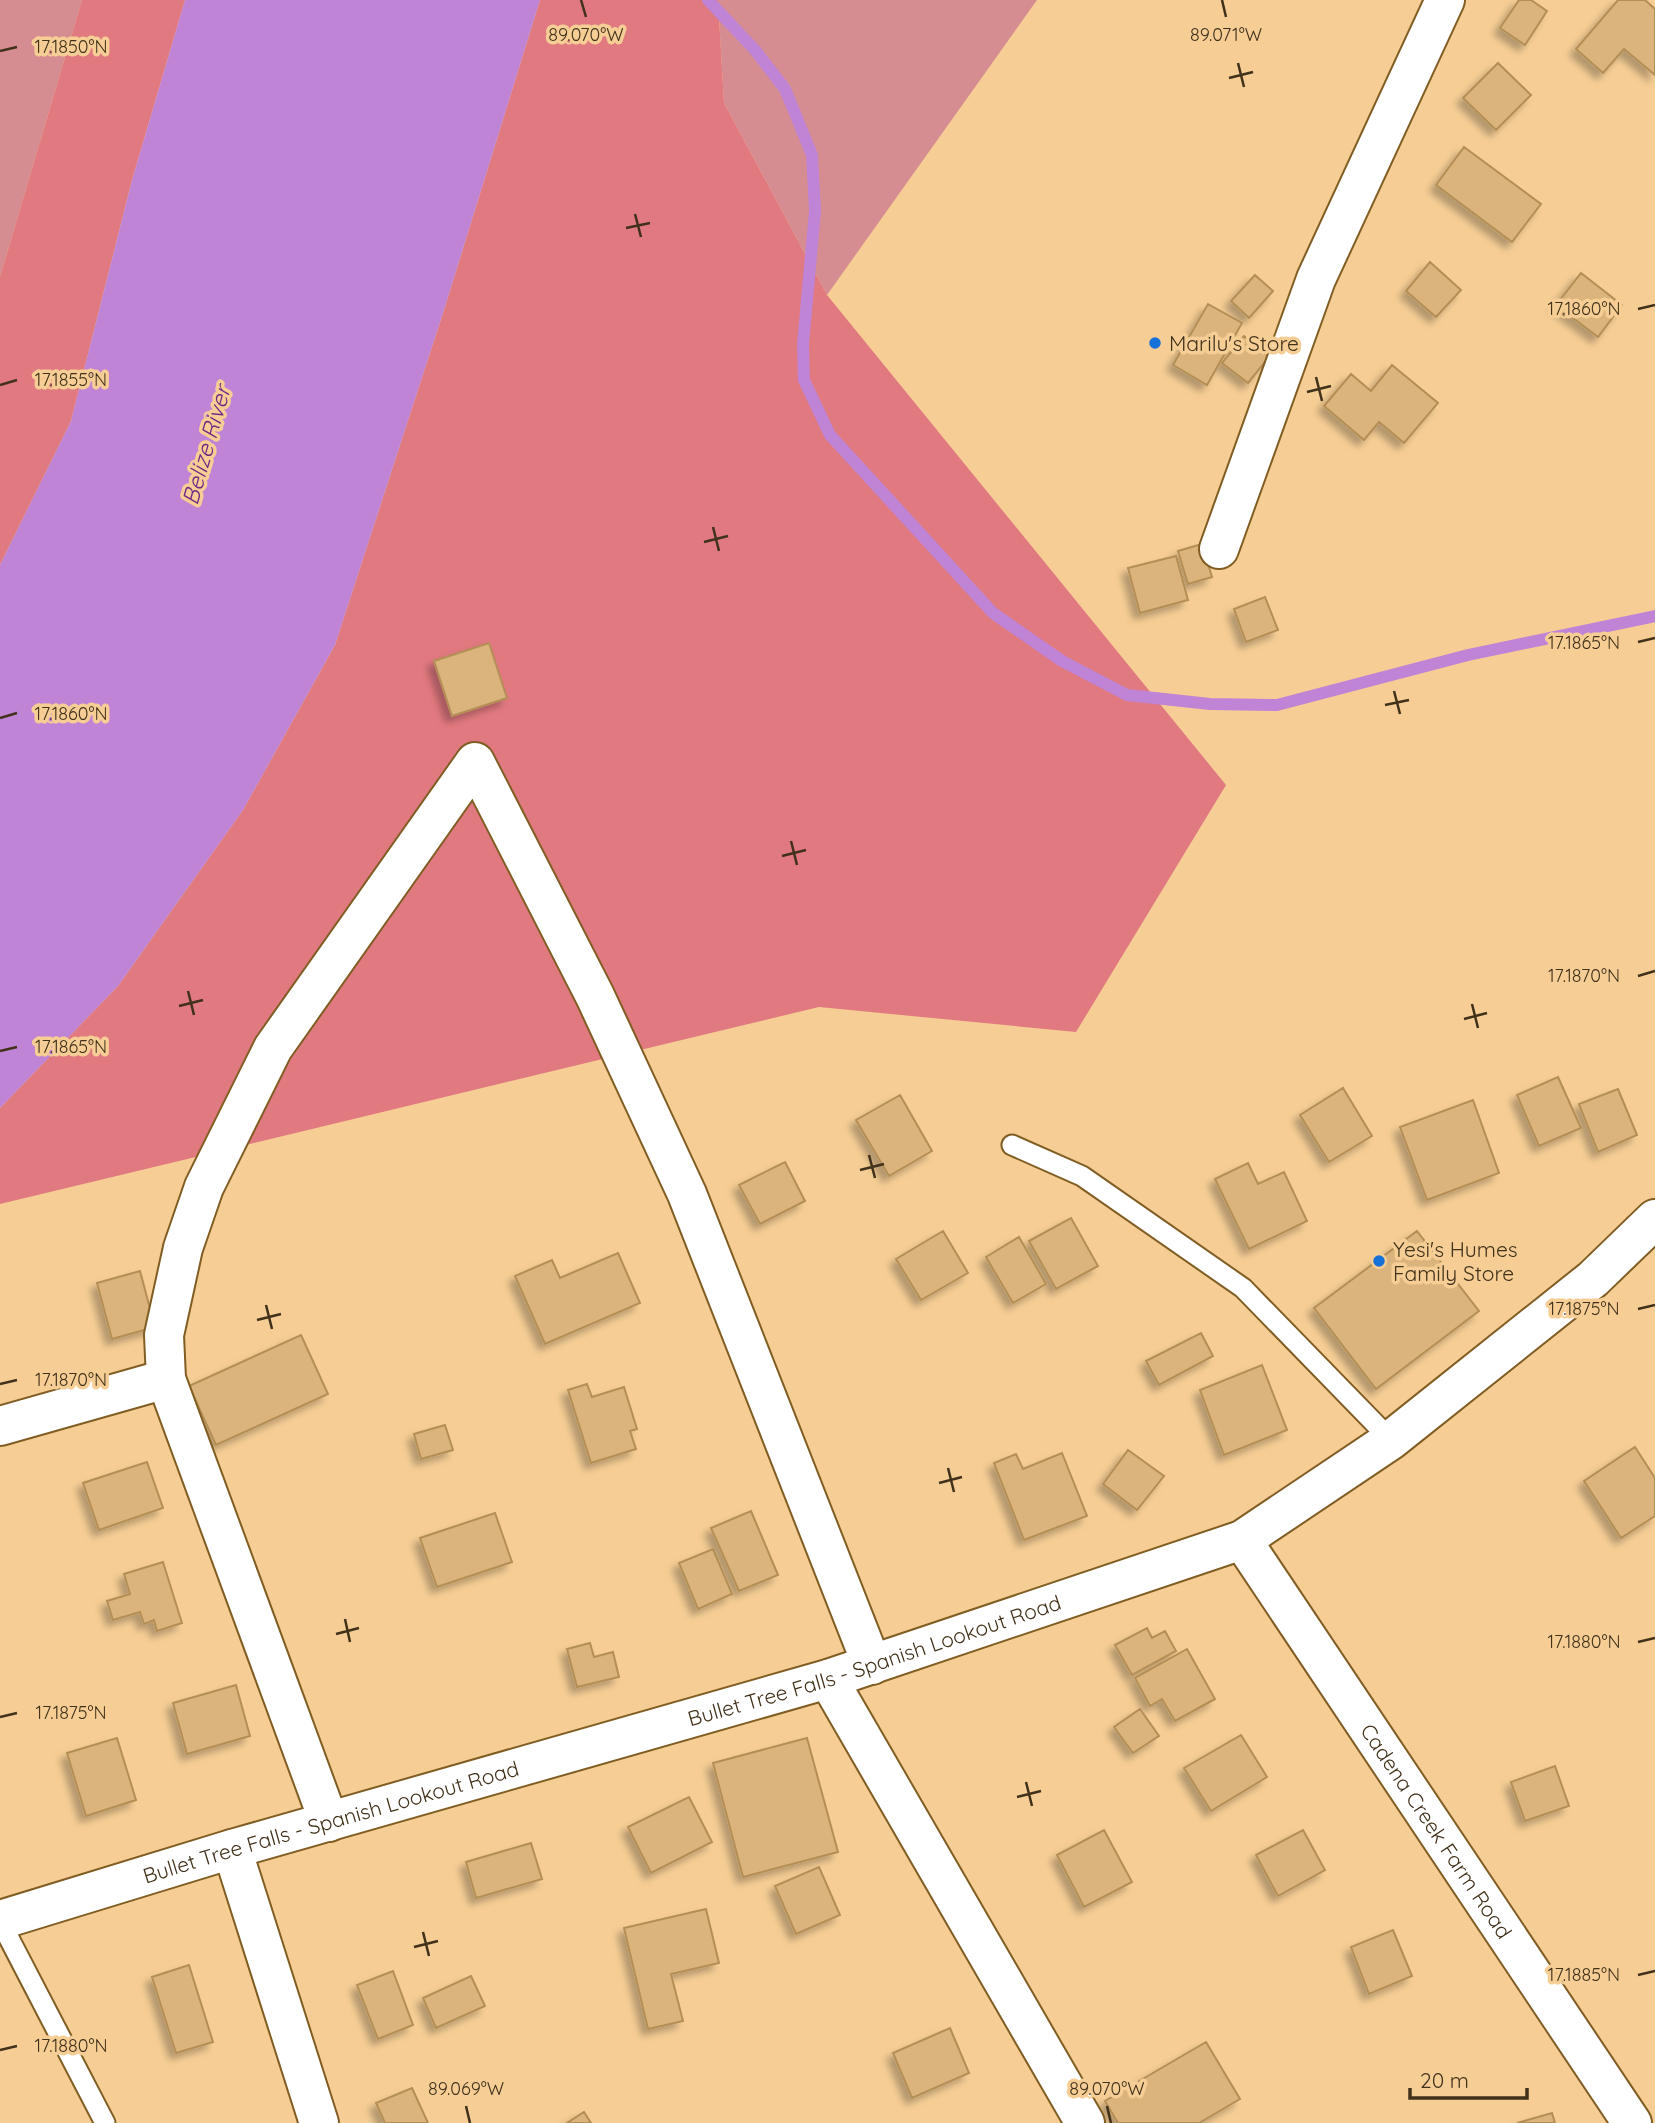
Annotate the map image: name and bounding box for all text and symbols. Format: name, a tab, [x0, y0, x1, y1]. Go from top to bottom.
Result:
text: 89.070°W	[548, 23, 624, 46]
text: 89.071°W	[1190, 23, 1262, 46]
text: 17.1850°N	[34, 35, 108, 58]
text: 17.1860°N	[1547, 297, 1621, 320]
place label: Marilu's Store	[1169, 330, 1299, 356]
marker: Marilu's Store	[1147, 335, 1163, 351]
text: 17.1855°N	[35, 368, 107, 391]
water label: Belize River	[175, 379, 238, 508]
text: 17.1865°N	[1548, 631, 1620, 654]
text: 17.1860°N	[34, 702, 108, 725]
text: 17.1870°N	[1548, 964, 1620, 987]
text: 17.1865°N	[35, 1035, 107, 1058]
place label: Yesi's Humes Family Store	[1393, 1236, 1518, 1286]
marker: Yesi's Humes Family Store	[1371, 1253, 1387, 1269]
text: 17.1875°N	[1548, 1297, 1620, 1320]
text: 17.1870°N	[35, 1368, 107, 1391]
street label: Bullet Tree Falls - Spanish Lookout Road	[685, 1589, 1064, 1731]
text: 17.1880°N	[1547, 1630, 1621, 1653]
text: 17.1875°N	[35, 1701, 107, 1724]
street label: Cadena Creek Farm Road	[1355, 1719, 1518, 1943]
street label: Bullet Tree Falls - Spanish Lookout Road	[140, 1755, 522, 1889]
text: 17.1885°N	[1548, 1963, 1620, 1986]
text: 17.1880°N	[34, 2034, 108, 2057]
scale bar	[1410, 2056, 1527, 2100]
text: 20 m	[1420, 2067, 1469, 2093]
text: 89.069°W	[428, 2077, 504, 2100]
text: 89.070°W	[1069, 2077, 1145, 2100]

